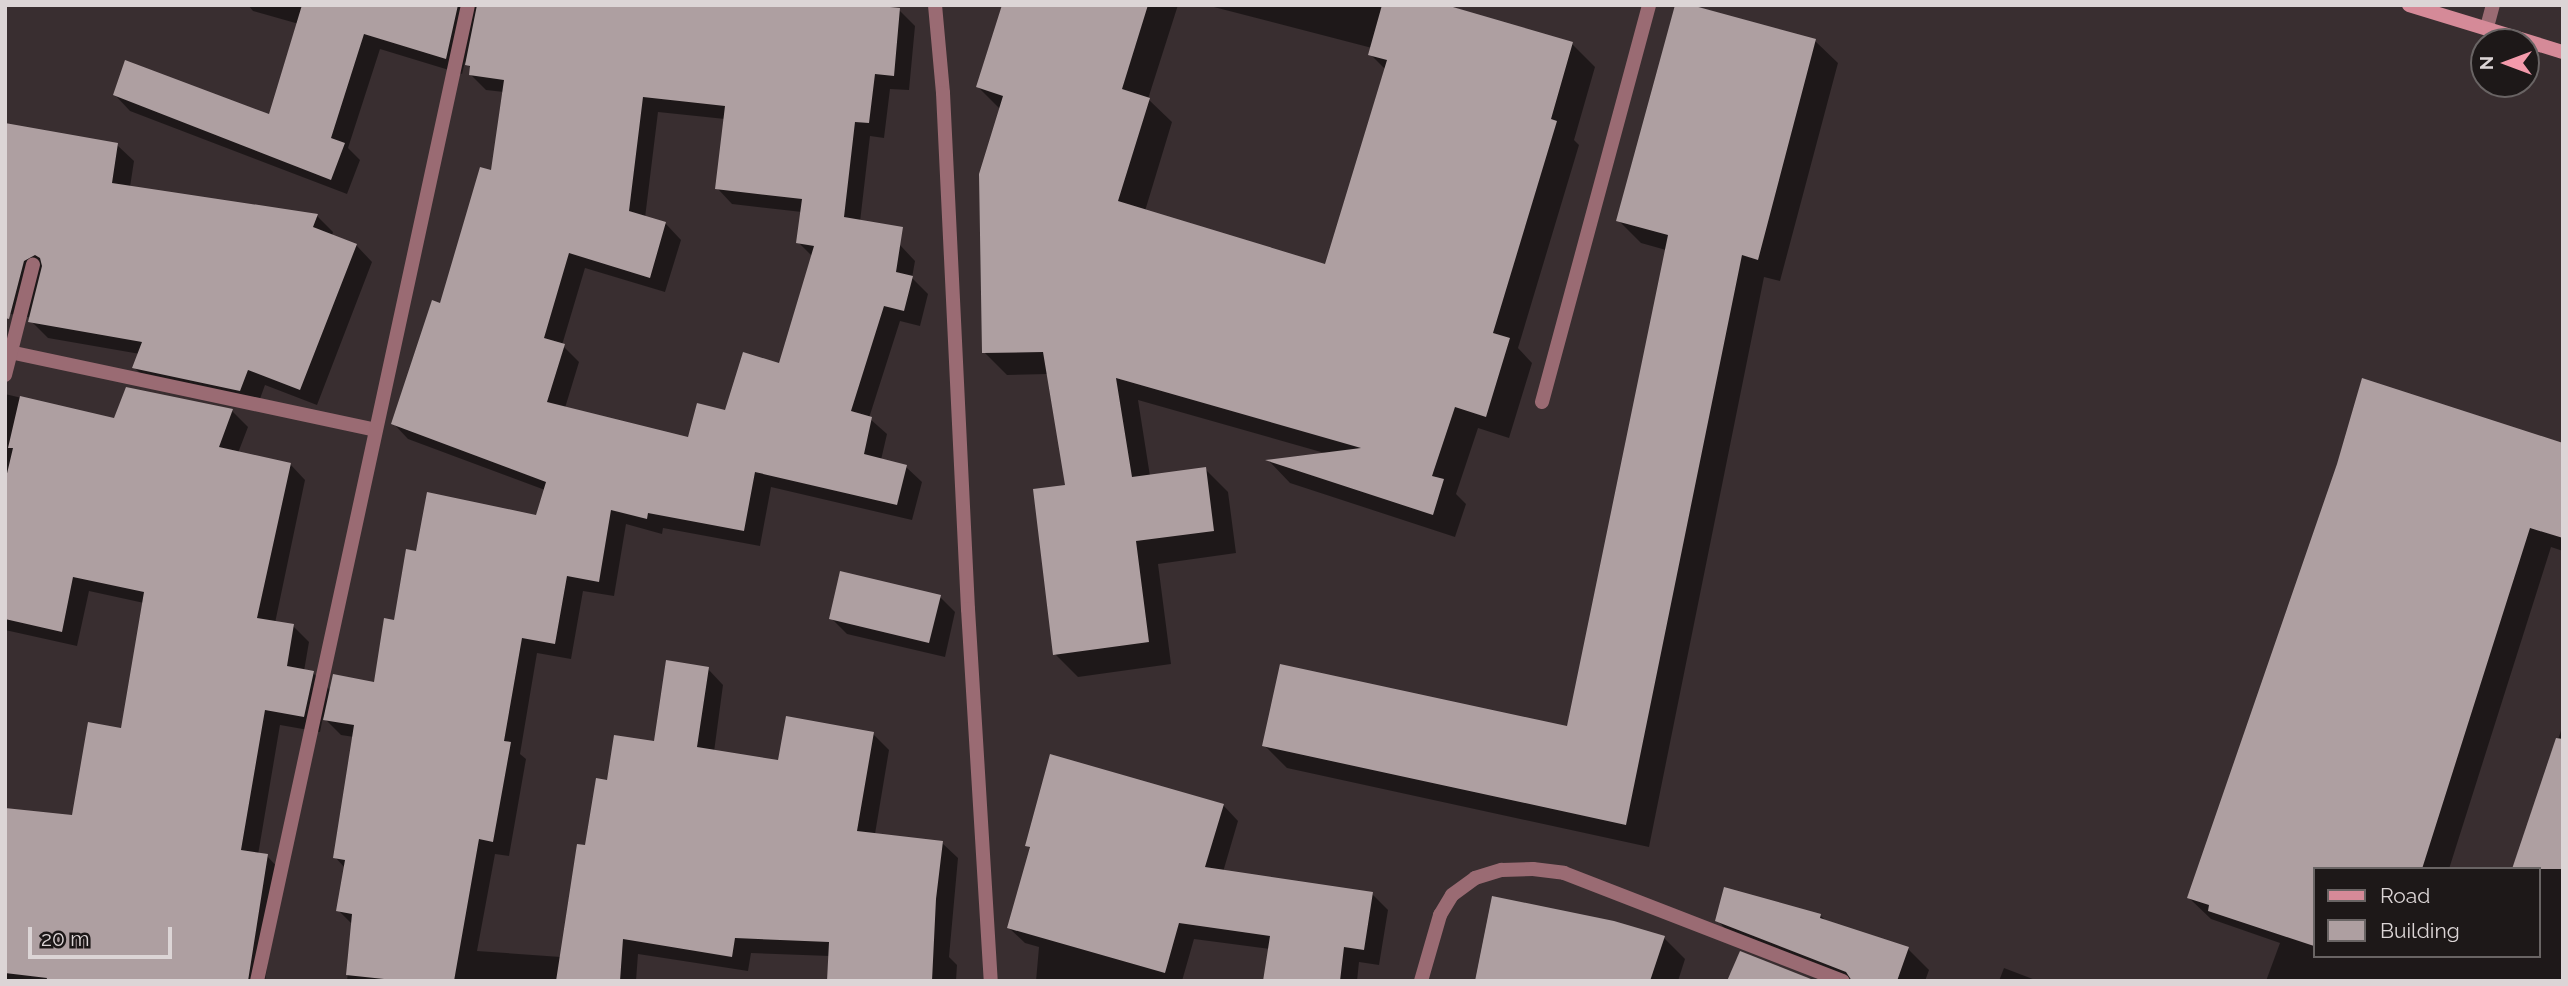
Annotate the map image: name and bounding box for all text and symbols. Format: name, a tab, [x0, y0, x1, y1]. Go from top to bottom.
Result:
north arrow	[2470, 28, 2540, 98]
text: N	[2475, 56, 2497, 70]
legend	[2312, 867, 2540, 958]
text: Road	[2380, 883, 2430, 908]
scale bar	[32, 912, 175, 956]
text: Building	[2380, 918, 2460, 943]
text: 20 m	[41, 926, 89, 951]

